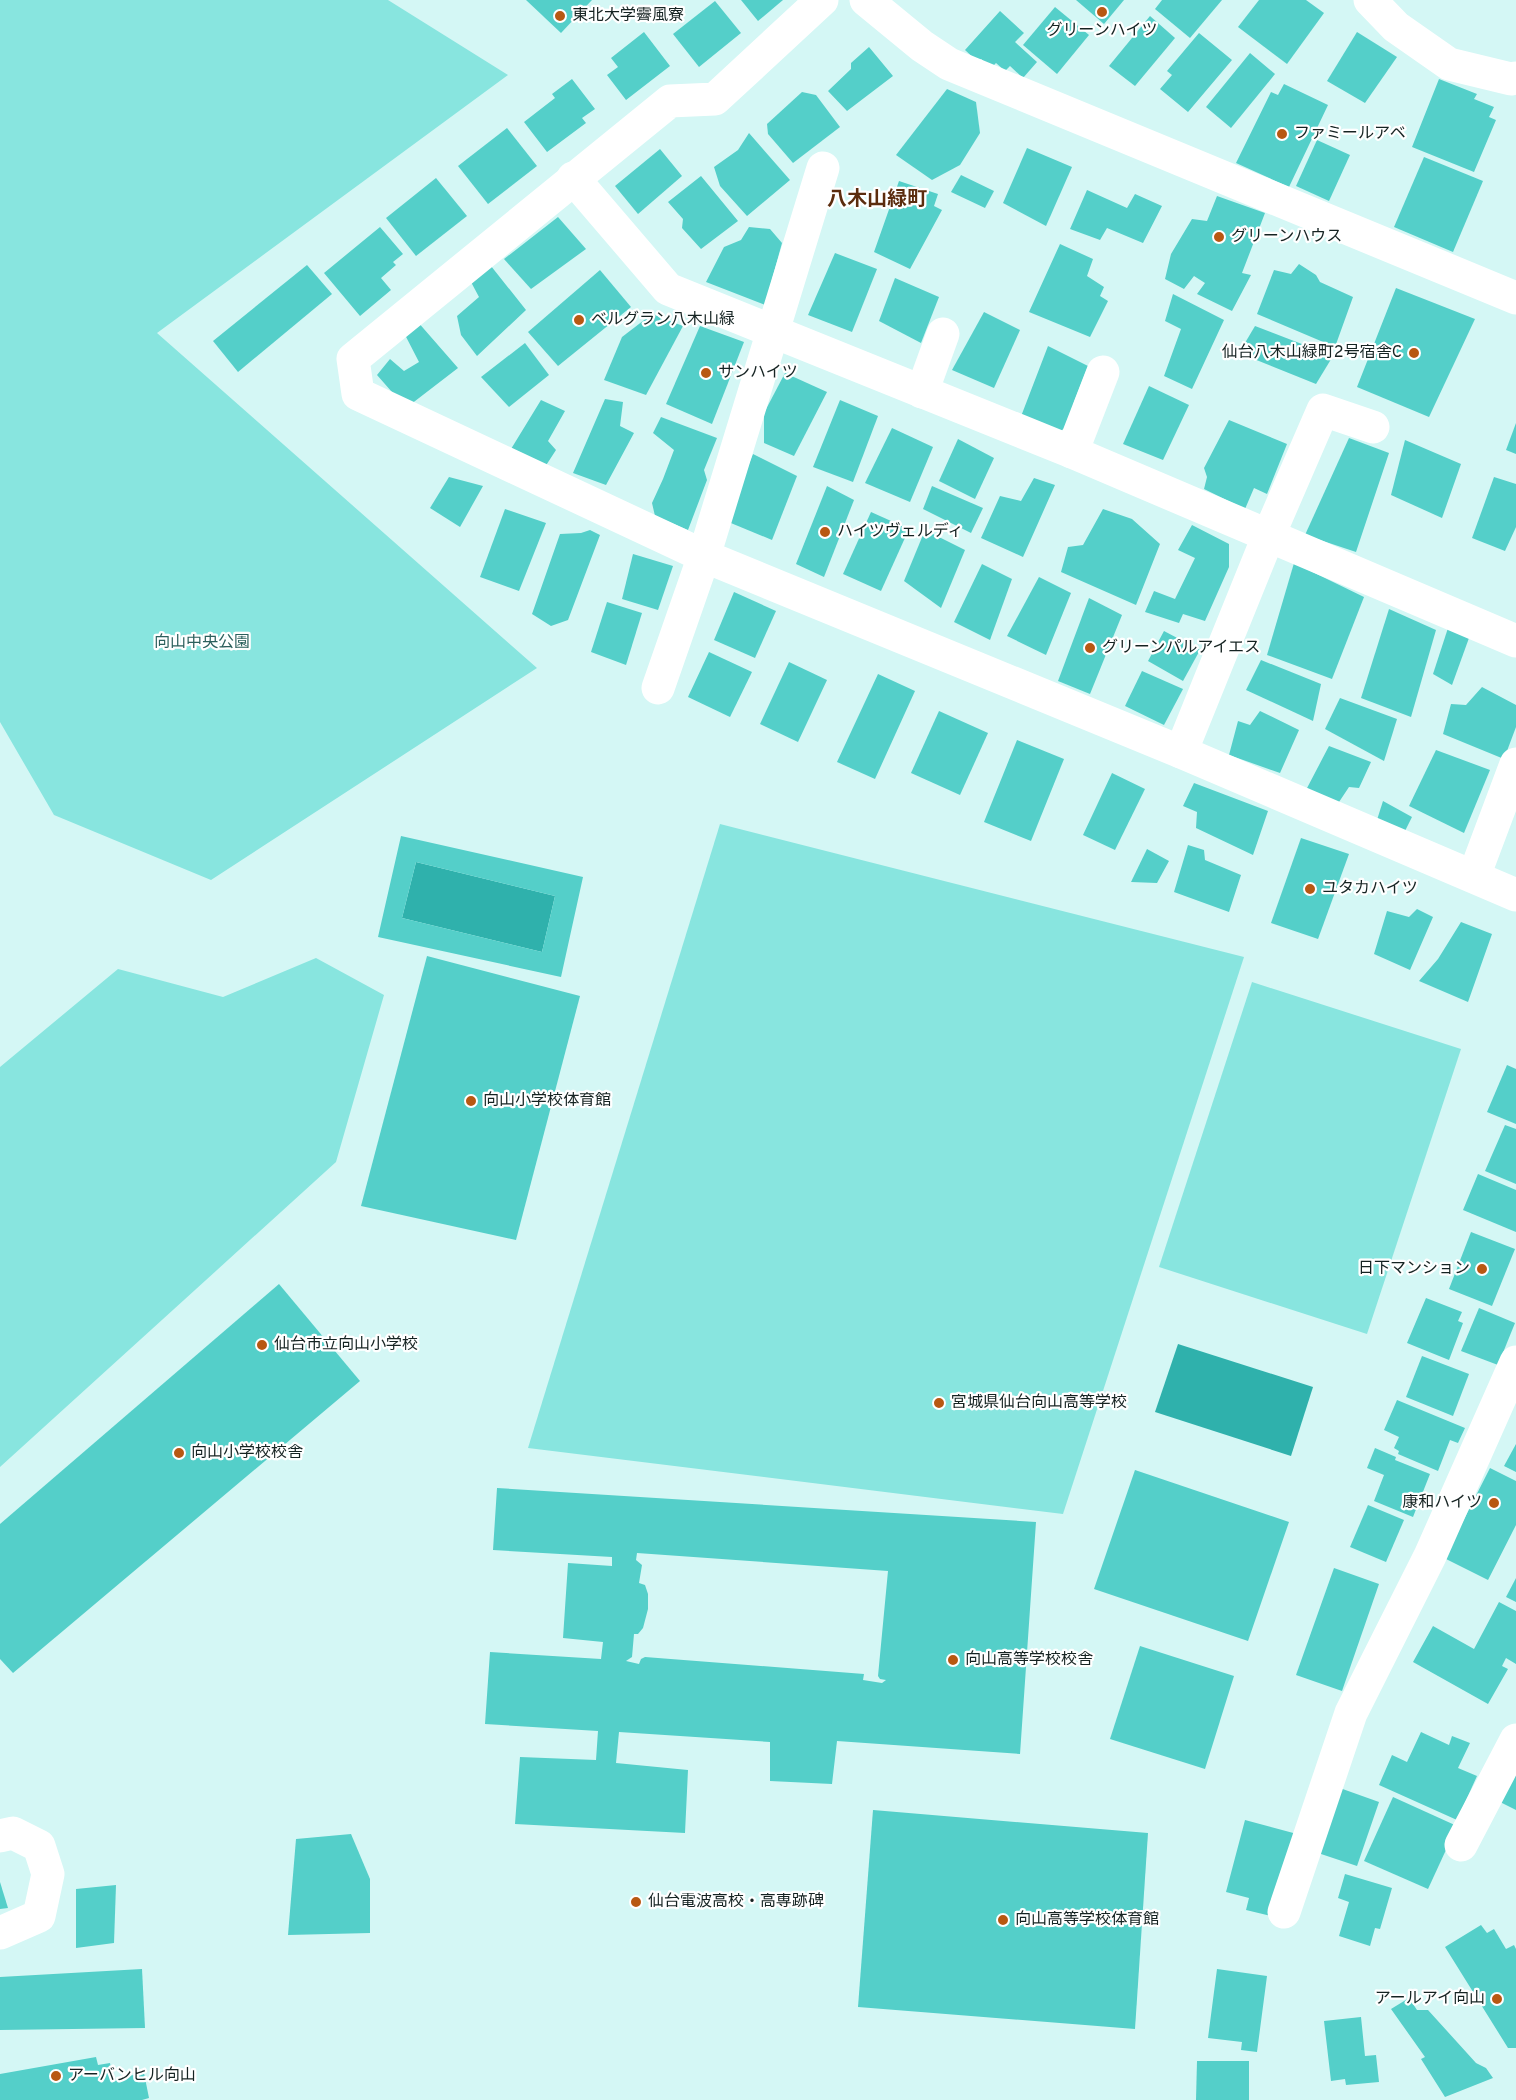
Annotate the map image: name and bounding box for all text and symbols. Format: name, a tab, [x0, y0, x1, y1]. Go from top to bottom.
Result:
marker: グリーンハイツ	[1095, 5, 1109, 19]
place label: 東北大学霽風寮	[572, 6, 684, 26]
marker: 東北大学霽風寮	[553, 9, 567, 23]
place label: グリーンハイツ	[1047, 21, 1157, 41]
place label: ファミールアベ	[1294, 124, 1406, 144]
marker: ファミールアベ	[1275, 127, 1289, 141]
district label: 八木山緑町	[827, 187, 927, 213]
place label: グリーンハウス	[1231, 227, 1342, 247]
marker: グリーンハウス	[1212, 230, 1226, 244]
place label: ベルグラン八木山緑	[591, 310, 735, 330]
marker: ベルグラン八木山緑	[572, 313, 586, 327]
place label: 仙台八木山緑町2号宿舎C	[1222, 343, 1402, 363]
marker: 仙台八木山緑町2号宿舎C	[1407, 346, 1421, 360]
place label: サンハイツ	[718, 363, 798, 383]
marker: サンハイツ	[699, 366, 713, 380]
place label: ハイツヴェルディ	[837, 522, 964, 542]
marker: ハイツヴェルディ	[818, 525, 832, 539]
park label: 向山中央公園	[154, 633, 250, 653]
place label: グリーンパルアイエス	[1102, 638, 1260, 658]
marker: グリーンパルアイエス	[1083, 641, 1097, 655]
place label: ユタカハイツ	[1322, 879, 1418, 899]
marker: ユタカハイツ	[1303, 882, 1317, 896]
place label: 向山小学校体育館	[483, 1091, 611, 1111]
marker: 向山小学校体育館	[464, 1094, 478, 1108]
place label: 日下マンション	[1358, 1259, 1470, 1279]
marker: 日下マンション	[1475, 1262, 1489, 1276]
place label: 仙台市立向山小学校	[274, 1335, 418, 1355]
marker: 仙台市立向山小学校	[255, 1338, 269, 1352]
place label: 宮城県仙台向山高等学校	[951, 1393, 1127, 1413]
marker: 宮城県仙台向山高等学校	[932, 1396, 946, 1410]
place label: 向山小学校校舎	[191, 1443, 303, 1463]
marker: 向山小学校校舎	[172, 1446, 186, 1460]
place label: 康和ハイツ	[1402, 1493, 1482, 1513]
marker: 康和ハイツ	[1487, 1496, 1501, 1510]
place label: 向山高等学校校舎	[965, 1650, 1093, 1670]
marker: 向山高等学校校舎	[946, 1653, 960, 1667]
place label: 仙台電波高校・高専跡碑	[648, 1892, 824, 1912]
marker: 仙台電波高校・高専跡碑	[629, 1895, 643, 1909]
place label: 向山高等学校体育館	[1015, 1910, 1159, 1930]
marker: 向山高等学校体育館	[996, 1913, 1010, 1927]
place label: アールアイ向山	[1375, 1989, 1485, 2009]
marker: アールアイ向山	[1490, 1992, 1504, 2006]
place label: アーバンヒル向山	[68, 2066, 196, 2086]
marker: アーバンヒル向山	[49, 2069, 63, 2083]

